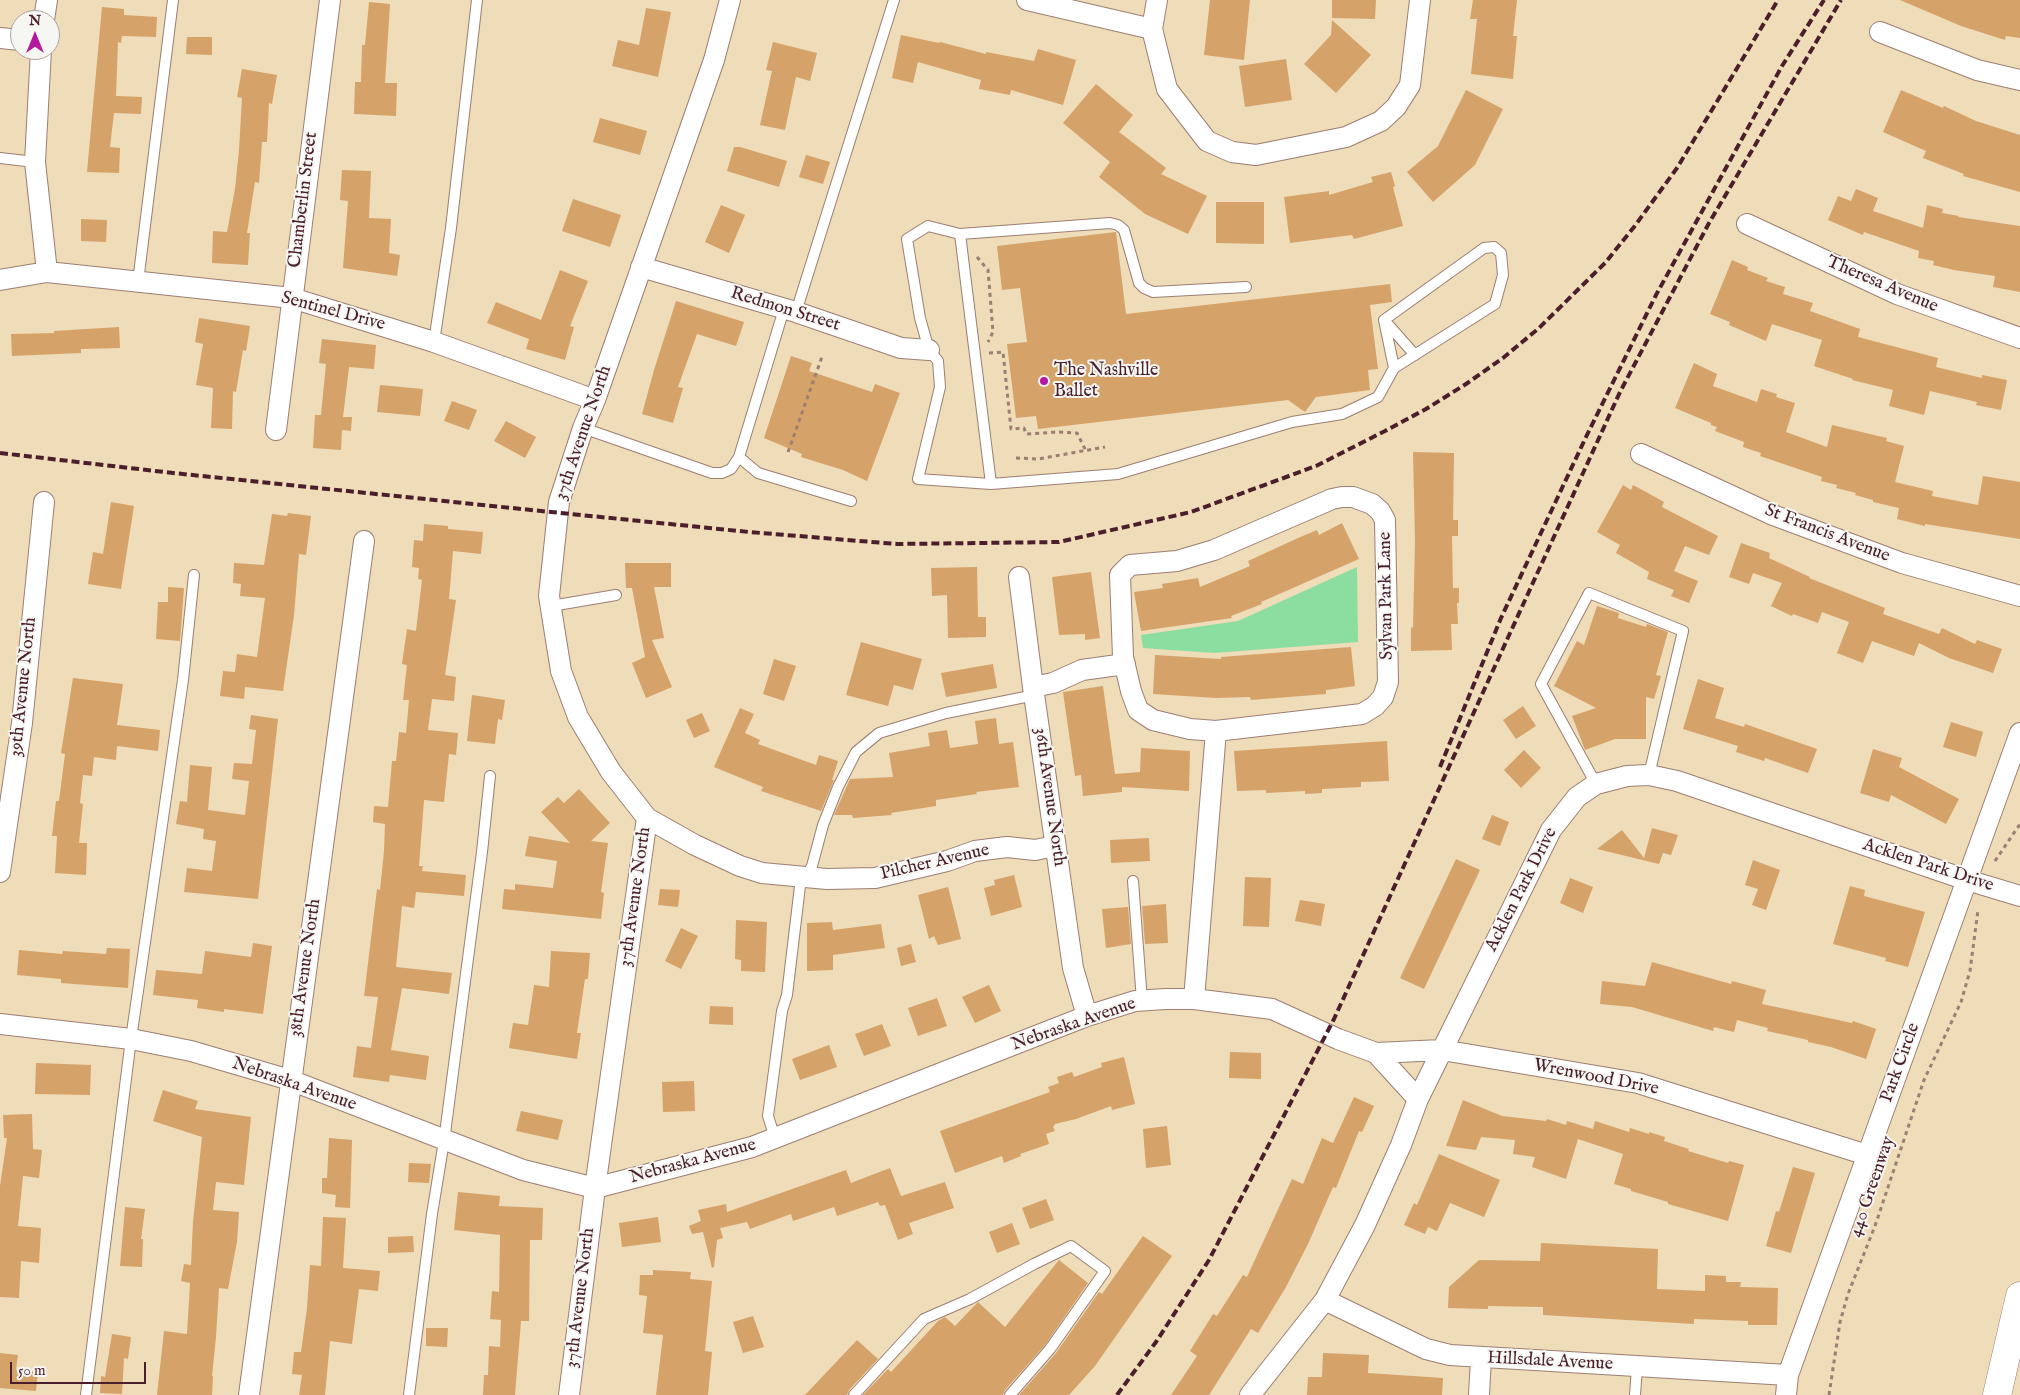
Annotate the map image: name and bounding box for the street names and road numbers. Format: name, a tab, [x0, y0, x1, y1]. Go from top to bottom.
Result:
street label: Chamberlin Street	[285, 131, 323, 269]
street label: Theresa Avenue	[1823, 252, 1941, 318]
street label: Redmon Street	[728, 283, 842, 337]
street label: Sentinel Drive	[279, 288, 387, 336]
street label: 37th Avenue North	[551, 363, 617, 503]
street label: St Francis Avenue	[1761, 500, 1893, 568]
street label: Sylvan Park Lane	[1375, 532, 1399, 660]
street label: 39th Avenue North	[6, 616, 42, 758]
street label: 36th Avenue North	[1029, 726, 1069, 868]
street label: Acklen Park Drive	[1481, 824, 1563, 956]
street label: 37th Avenue North	[616, 826, 656, 968]
street label: Acklen Park Drive	[1860, 835, 1996, 897]
street label: Pilcher Avenue	[878, 840, 992, 886]
street label: 38th Avenue North	[286, 897, 326, 1039]
street label: Nebraska Avenue	[1009, 994, 1139, 1056]
street label: Park Circle	[1877, 1020, 1925, 1106]
street label: Nebraska Avenue	[229, 1054, 359, 1116]
street label: Wrenwood Drive	[1532, 1055, 1660, 1101]
street label: 440 Greenway	[1846, 1134, 1900, 1240]
street label: Nebraska Avenue	[627, 1135, 759, 1189]
street label: 37th Avenue North	[562, 1227, 600, 1369]
street label: Hillsdale Avenue	[1487, 1348, 1613, 1376]

